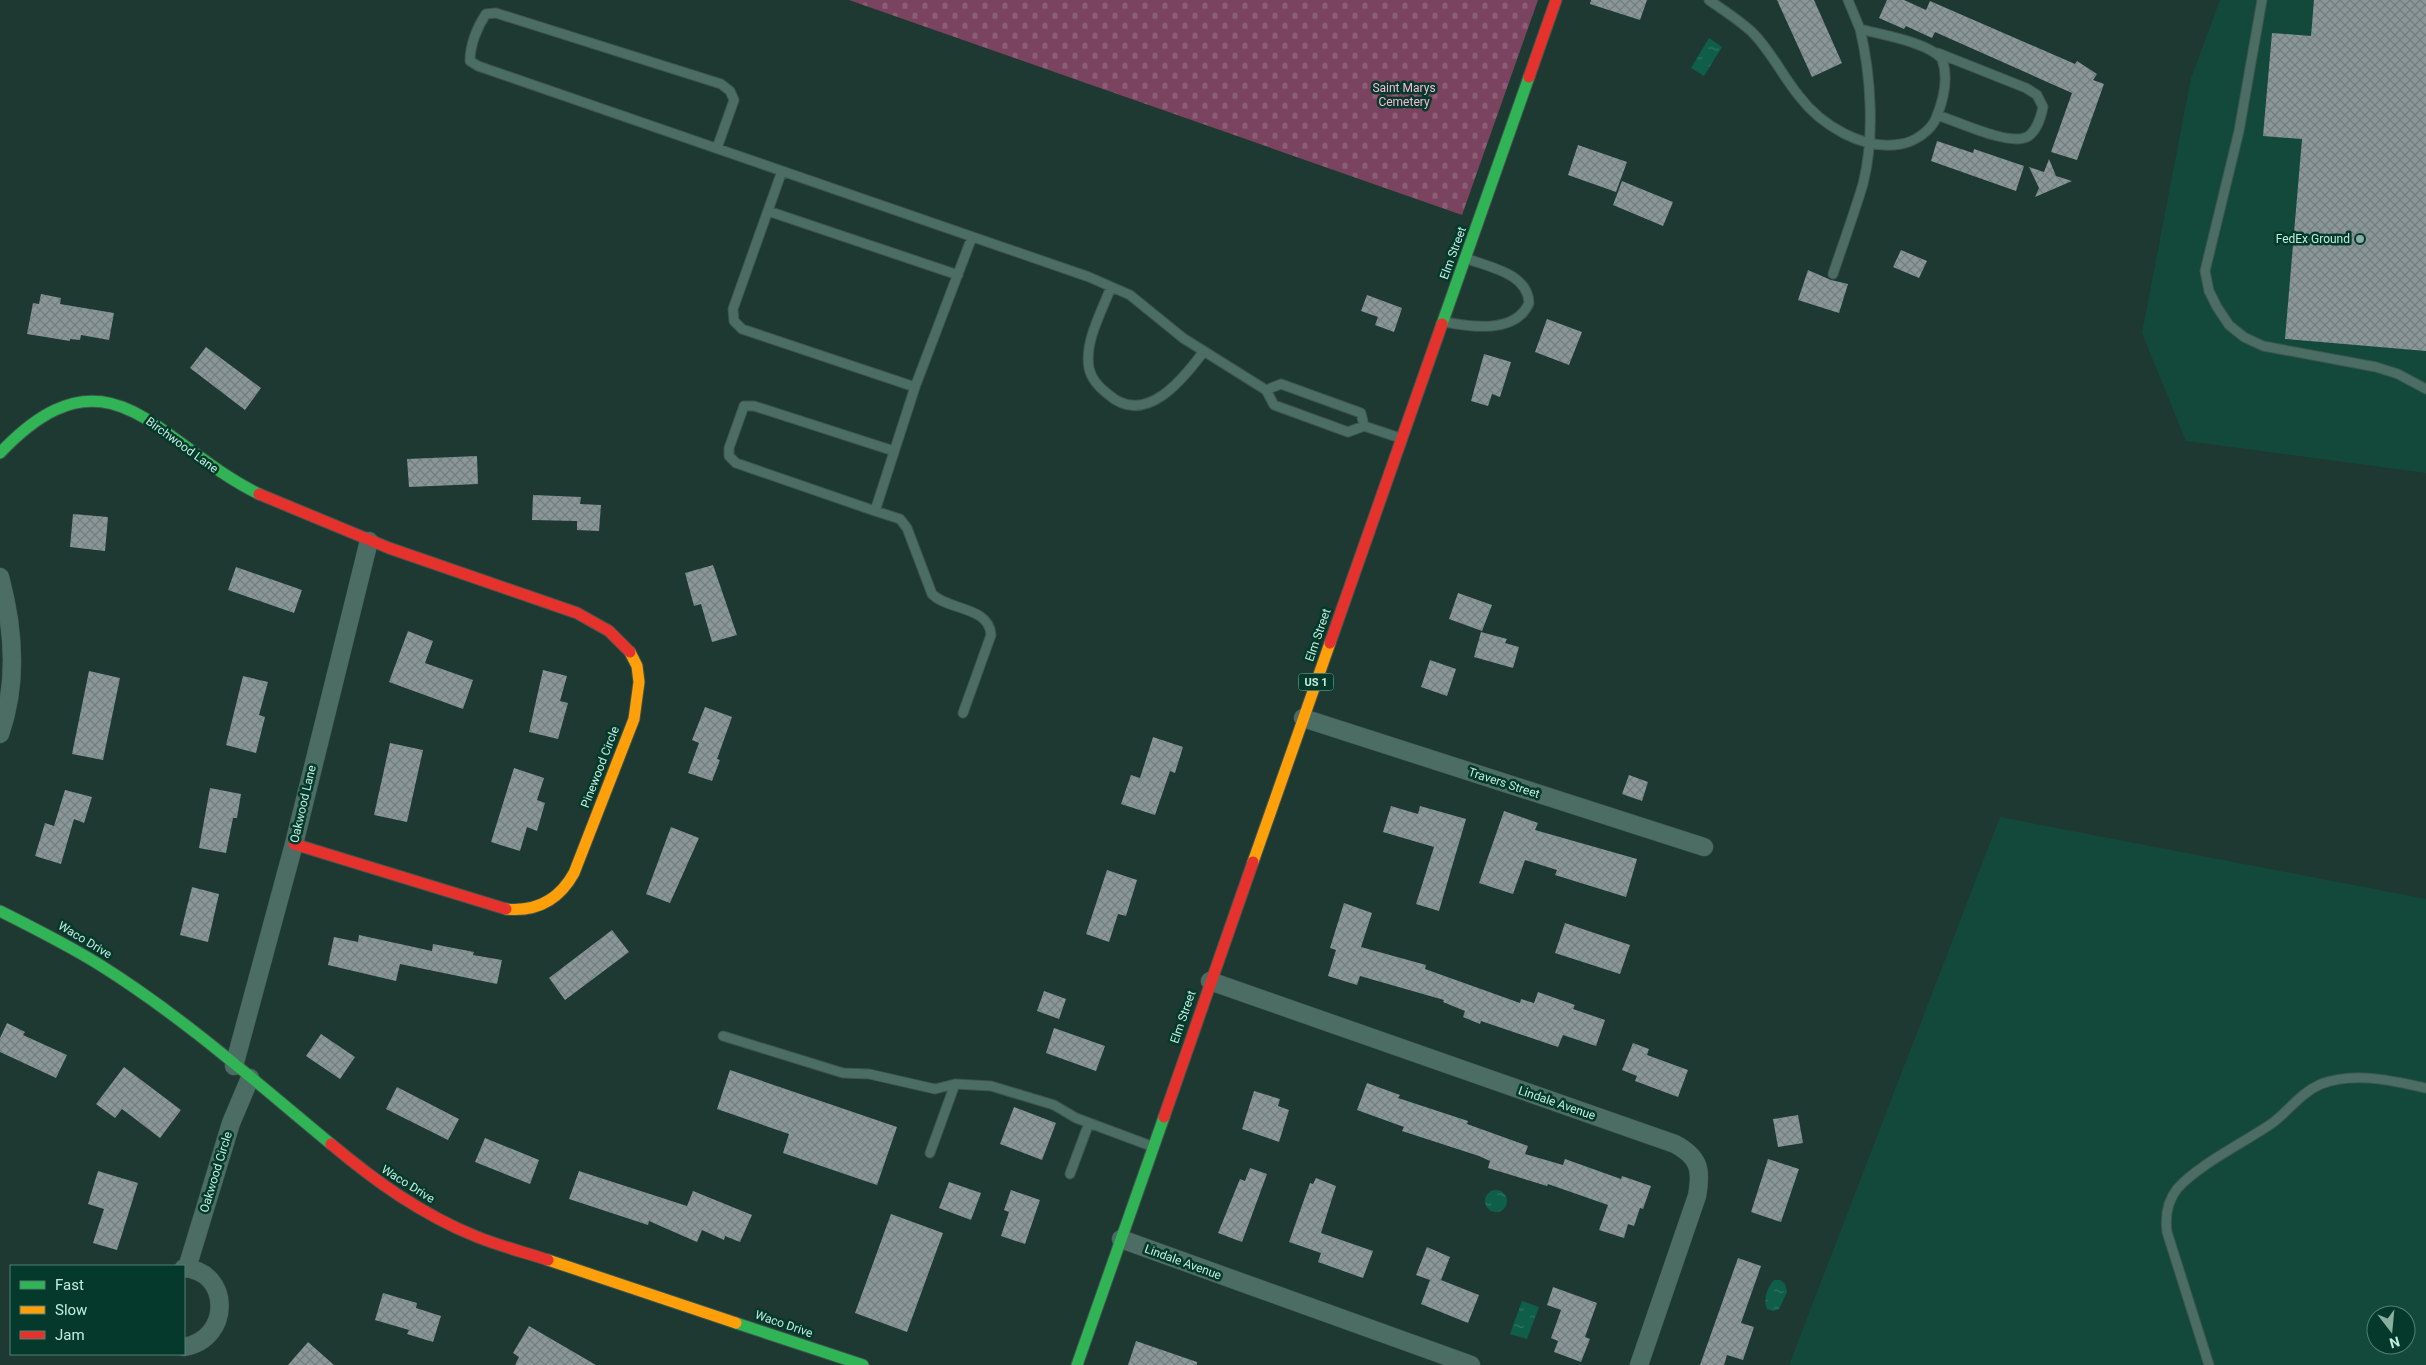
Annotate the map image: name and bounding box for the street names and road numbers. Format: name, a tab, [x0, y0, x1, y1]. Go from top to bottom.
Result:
street label: Elm Street	[1437, 225, 1469, 281]
street label: Birchwood Lane	[143, 414, 221, 476]
street label: Elm Street	[1302, 607, 1334, 663]
road number: US 1	[1298, 674, 1334, 690]
street label: Pinewood Circle	[578, 724, 622, 810]
street label: Oakwood Lane	[287, 764, 319, 844]
street label: Travers Street	[1467, 765, 1541, 801]
street label: Waco Drive	[56, 919, 114, 961]
street label: Elm Street	[1167, 989, 1199, 1045]
street label: Lindale Avenue	[1517, 1083, 1597, 1123]
street label: Oakwood Circle	[197, 1130, 235, 1214]
street label: Waco Drive	[379, 1162, 437, 1206]
street label: Lindale Avenue	[1143, 1242, 1223, 1282]
street label: Waco Drive	[753, 1308, 815, 1340]

